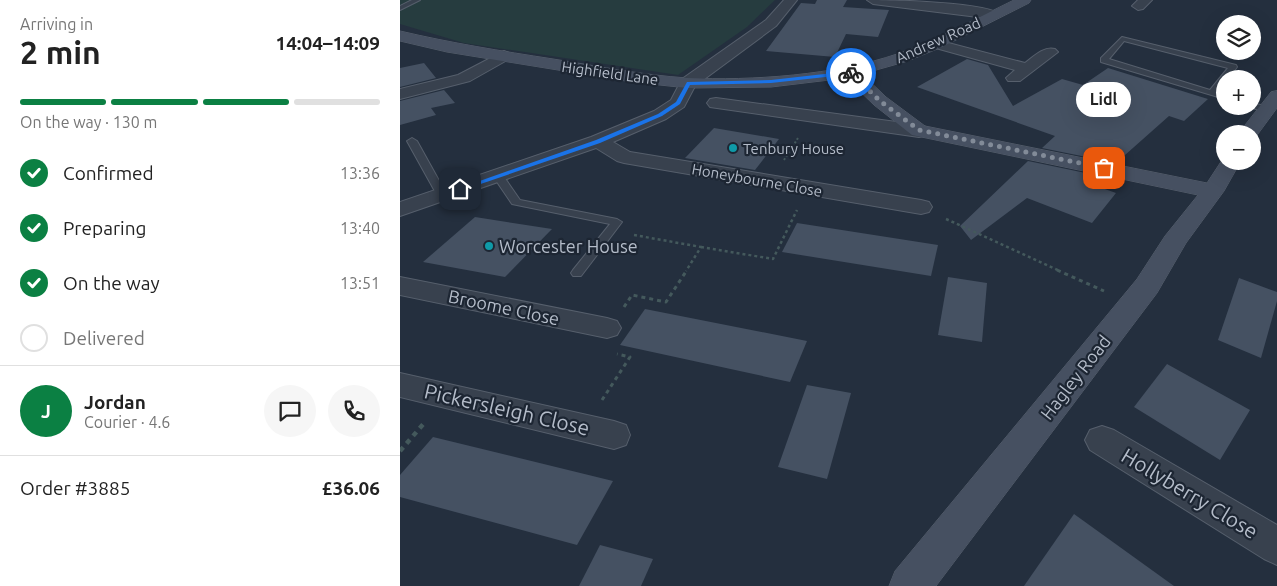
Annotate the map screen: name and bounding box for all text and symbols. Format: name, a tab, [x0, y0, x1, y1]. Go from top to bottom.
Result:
street label: Andrew Road	[893, 14, 983, 66]
text: Arriving in	[20, 15, 93, 33]
map controls	[1216, 15, 1261, 170]
button: layers	[1216, 15, 1261, 60]
text: 14:04–14:09	[275, 32, 380, 54]
text: 2 min	[20, 34, 101, 70]
courier	[826, 48, 876, 98]
street label: Highfield Lane	[561, 58, 659, 88]
icon: bike	[837, 59, 865, 87]
button: +	[1216, 70, 1261, 115]
callout: Lidl	[1076, 83, 1132, 118]
text: Lidl	[1090, 90, 1117, 108]
text: On the way · 130 m	[20, 113, 157, 131]
button: −	[1216, 125, 1261, 170]
place label: Tenbury House	[743, 140, 844, 157]
marker: Tenbury House	[727, 142, 739, 154]
pin	[1083, 147, 1125, 189]
icon: bag	[1090, 154, 1118, 182]
icon: check	[20, 159, 48, 187]
street label: Honeybourne Close	[690, 160, 824, 200]
text: Confirmed	[63, 162, 154, 184]
text: 13:36	[340, 164, 380, 182]
pin	[439, 168, 481, 210]
icon: home	[446, 175, 474, 203]
icon: check	[20, 214, 48, 242]
text: Preparing	[63, 217, 147, 239]
text: 13:40	[340, 219, 380, 237]
place label: Worcester House	[499, 236, 638, 256]
marker: Worcester House	[483, 240, 495, 252]
icon: check	[20, 269, 48, 297]
text: On the way	[63, 272, 160, 294]
text: 13:51	[340, 274, 380, 292]
street label: Broome Close	[447, 285, 561, 329]
text: Delivered	[63, 327, 145, 349]
street label: Hagley Road	[1036, 331, 1114, 423]
street label: Pickersleigh Close	[422, 378, 592, 440]
button: chat	[264, 385, 316, 437]
button: phone	[328, 385, 380, 437]
text: Jordan	[84, 391, 146, 413]
text: J	[41, 400, 51, 422]
text: Courier · 4.6	[84, 413, 170, 431]
street label: Hollyberry Close	[1118, 443, 1262, 543]
text: Order #3885	[20, 477, 130, 499]
text: £36.06	[322, 477, 380, 499]

